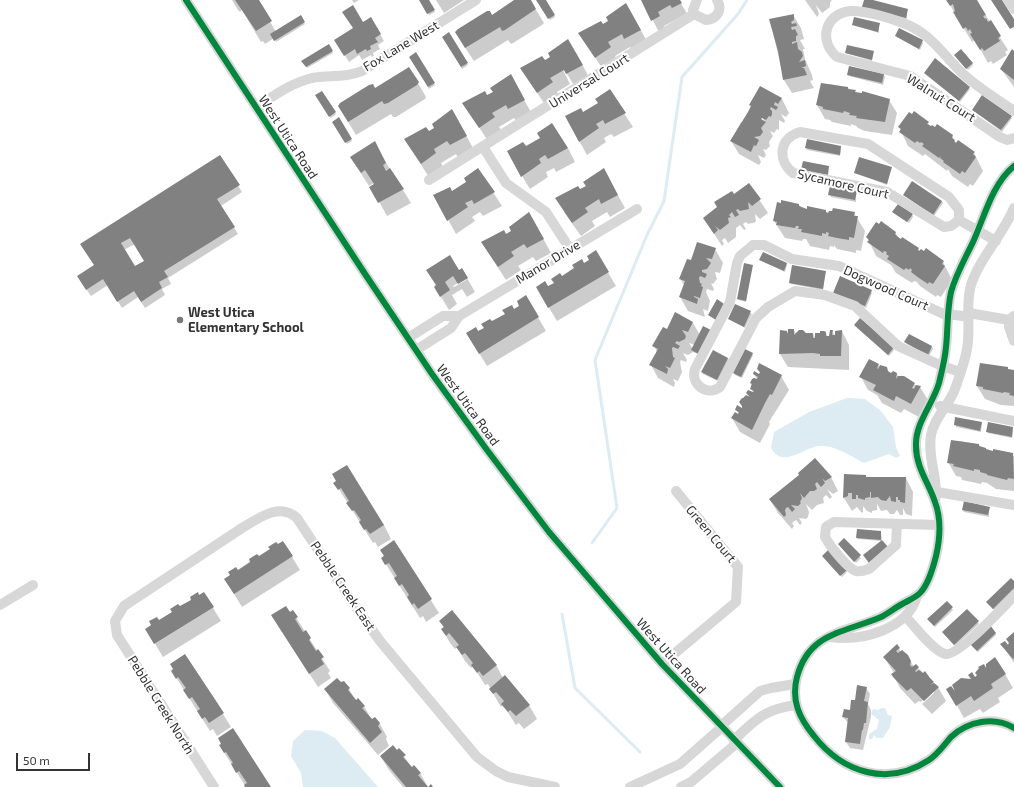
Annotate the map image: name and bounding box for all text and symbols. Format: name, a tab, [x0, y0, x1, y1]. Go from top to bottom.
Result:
street label: Fox Lane West	[360, 17, 442, 75]
street label: Universal Court	[546, 50, 632, 112]
street label: Walnut Court	[904, 71, 978, 125]
street label: West Utica Road	[255, 92, 321, 182]
street label: Sycamore Court	[796, 166, 890, 202]
street label: Manor Drive	[513, 237, 583, 287]
street label: Dogwood Court	[841, 262, 931, 314]
place label: West Utica Elementary School	[188, 305, 304, 336]
marker: West Utica Elementary School	[175, 315, 185, 325]
street label: West Utica Road	[433, 361, 503, 449]
street label: Green Court	[683, 502, 739, 566]
street label: Pebble Creek East	[307, 538, 379, 634]
street label: West Utica Road	[633, 615, 709, 697]
street label: Pebble Creek North	[124, 653, 198, 757]
scale bar	[18, 745, 92, 771]
text: 50 m	[23, 753, 50, 767]

